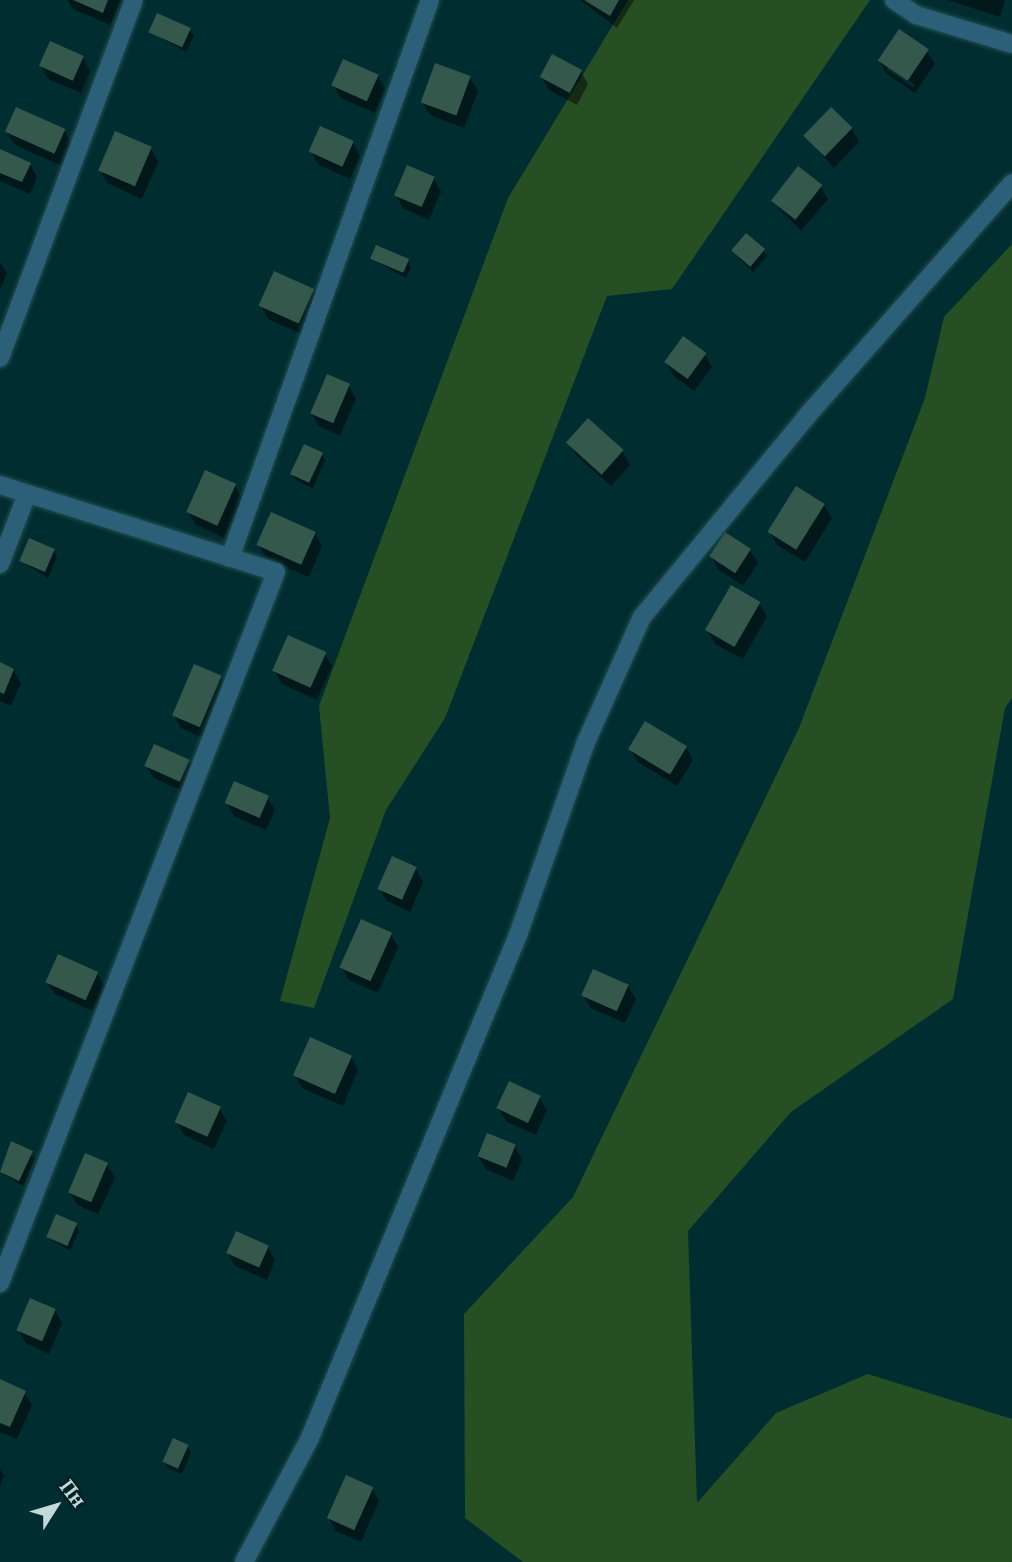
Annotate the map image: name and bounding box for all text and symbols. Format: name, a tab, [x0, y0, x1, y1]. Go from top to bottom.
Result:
north arrow	[21, 1471, 91, 1541]
text: Пн	[55, 1475, 91, 1512]

